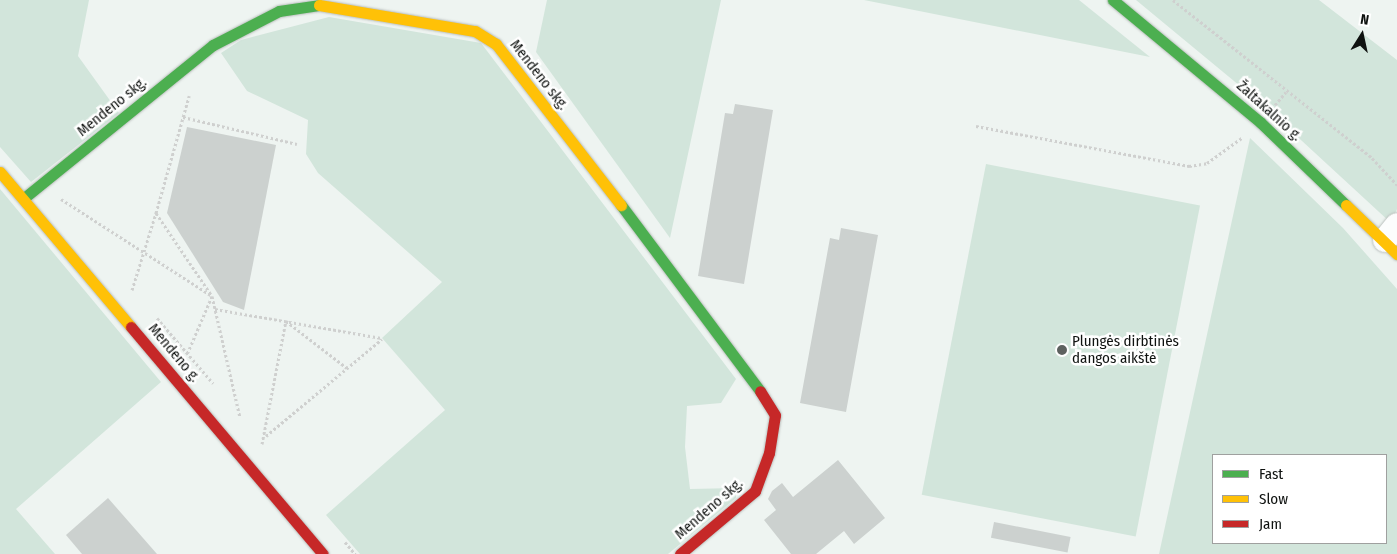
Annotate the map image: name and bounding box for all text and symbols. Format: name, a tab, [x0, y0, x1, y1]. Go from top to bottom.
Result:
north arrow	[1337, 10, 1387, 60]
text: N	[1359, 11, 1370, 29]
street label: Mendeno skg.	[506, 36, 572, 114]
street label: Mendeno skg.	[74, 73, 150, 141]
street label: Žaltakalnio g.	[1233, 77, 1305, 145]
street label: Mendeno g.	[144, 320, 204, 386]
place label: Plungės dirbtinės dangos aikštė	[1072, 332, 1179, 367]
marker: Plungės dirbtinės dangos aikštė	[1056, 344, 1068, 356]
legend	[1212, 454, 1387, 544]
text: Fast	[1259, 465, 1283, 483]
street label: Mendeno skg.	[671, 475, 747, 543]
text: Slow	[1259, 490, 1288, 508]
text: Jam	[1259, 515, 1282, 533]

